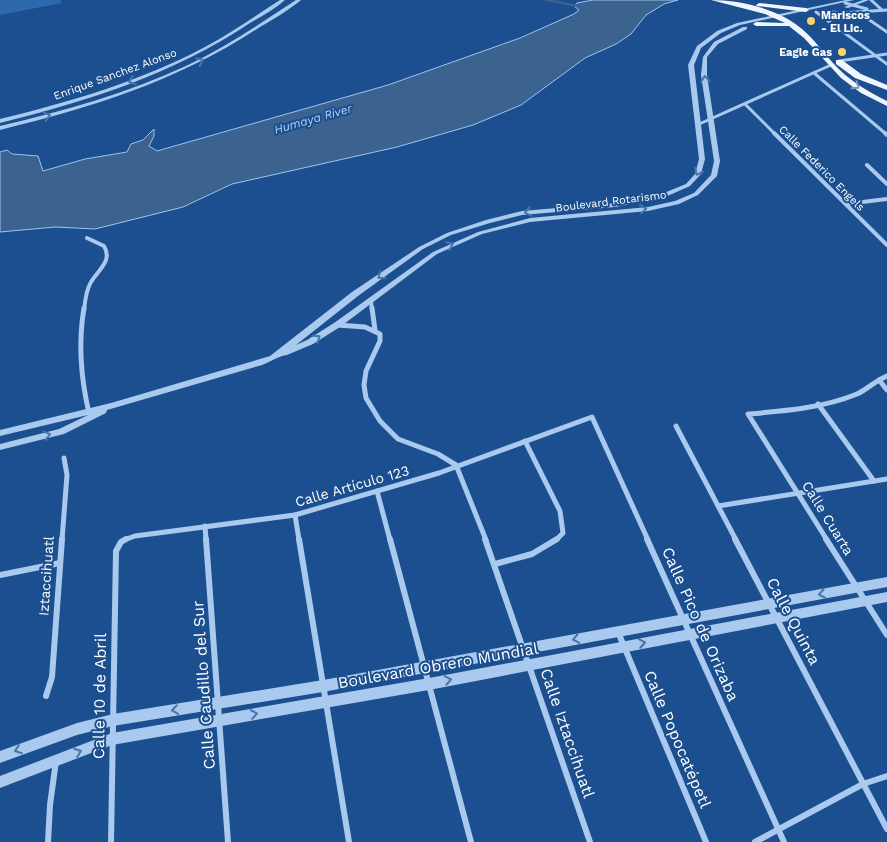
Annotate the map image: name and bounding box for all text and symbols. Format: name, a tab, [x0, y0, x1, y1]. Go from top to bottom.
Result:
place label: Mariscos - El Lic.	[821, 9, 870, 35]
marker: Mariscos - El Lic.	[805, 15, 817, 27]
street label: Enrique Sanchez Alonso	[52, 46, 178, 103]
place label: Eagle Gas	[779, 46, 832, 59]
marker: Eagle Gas	[836, 46, 848, 58]
one-way arrow	[194, 57, 203, 67]
one-way arrow	[129, 75, 137, 85]
one-way arrow	[700, 75, 711, 83]
one-way arrow	[850, 80, 859, 89]
water label: Humaya River	[272, 101, 355, 137]
one-way arrow	[43, 111, 52, 122]
street label: Calle Federico Engels	[776, 123, 867, 214]
one-way arrow	[694, 167, 704, 176]
street label: Boulevard Rotarismo	[555, 188, 667, 215]
one-way arrow	[639, 204, 647, 215]
one-way arrow	[524, 207, 533, 217]
one-way arrow	[445, 241, 454, 252]
one-way arrow	[377, 270, 387, 279]
one-way arrow	[311, 335, 321, 344]
one-way arrow	[43, 431, 51, 441]
street label: Calle Artículo 123	[293, 462, 411, 510]
street label: Calle Cuarta	[799, 478, 857, 558]
street label: Iztaccihuatl	[35, 535, 57, 616]
street label: Calle Pico de Orizaba	[658, 544, 743, 704]
street label: Calle Quinta	[763, 574, 825, 668]
one-way arrow	[817, 589, 826, 599]
street label: Calle Caudillo del Sur	[188, 599, 219, 770]
street label: Calle 10 de Abril	[89, 633, 110, 759]
one-way arrow	[572, 634, 580, 644]
street label: Boulevard Obrero Mundial	[336, 638, 540, 692]
one-way arrow	[638, 638, 646, 648]
street label: Calle Iztaccíhuatl	[536, 666, 599, 801]
street label: Calle Popocatépetl	[640, 668, 715, 811]
one-way arrow	[444, 675, 453, 686]
one-way arrow	[170, 705, 179, 715]
one-way arrow	[250, 709, 258, 720]
one-way arrow	[14, 744, 23, 754]
one-way arrow	[73, 748, 82, 758]

